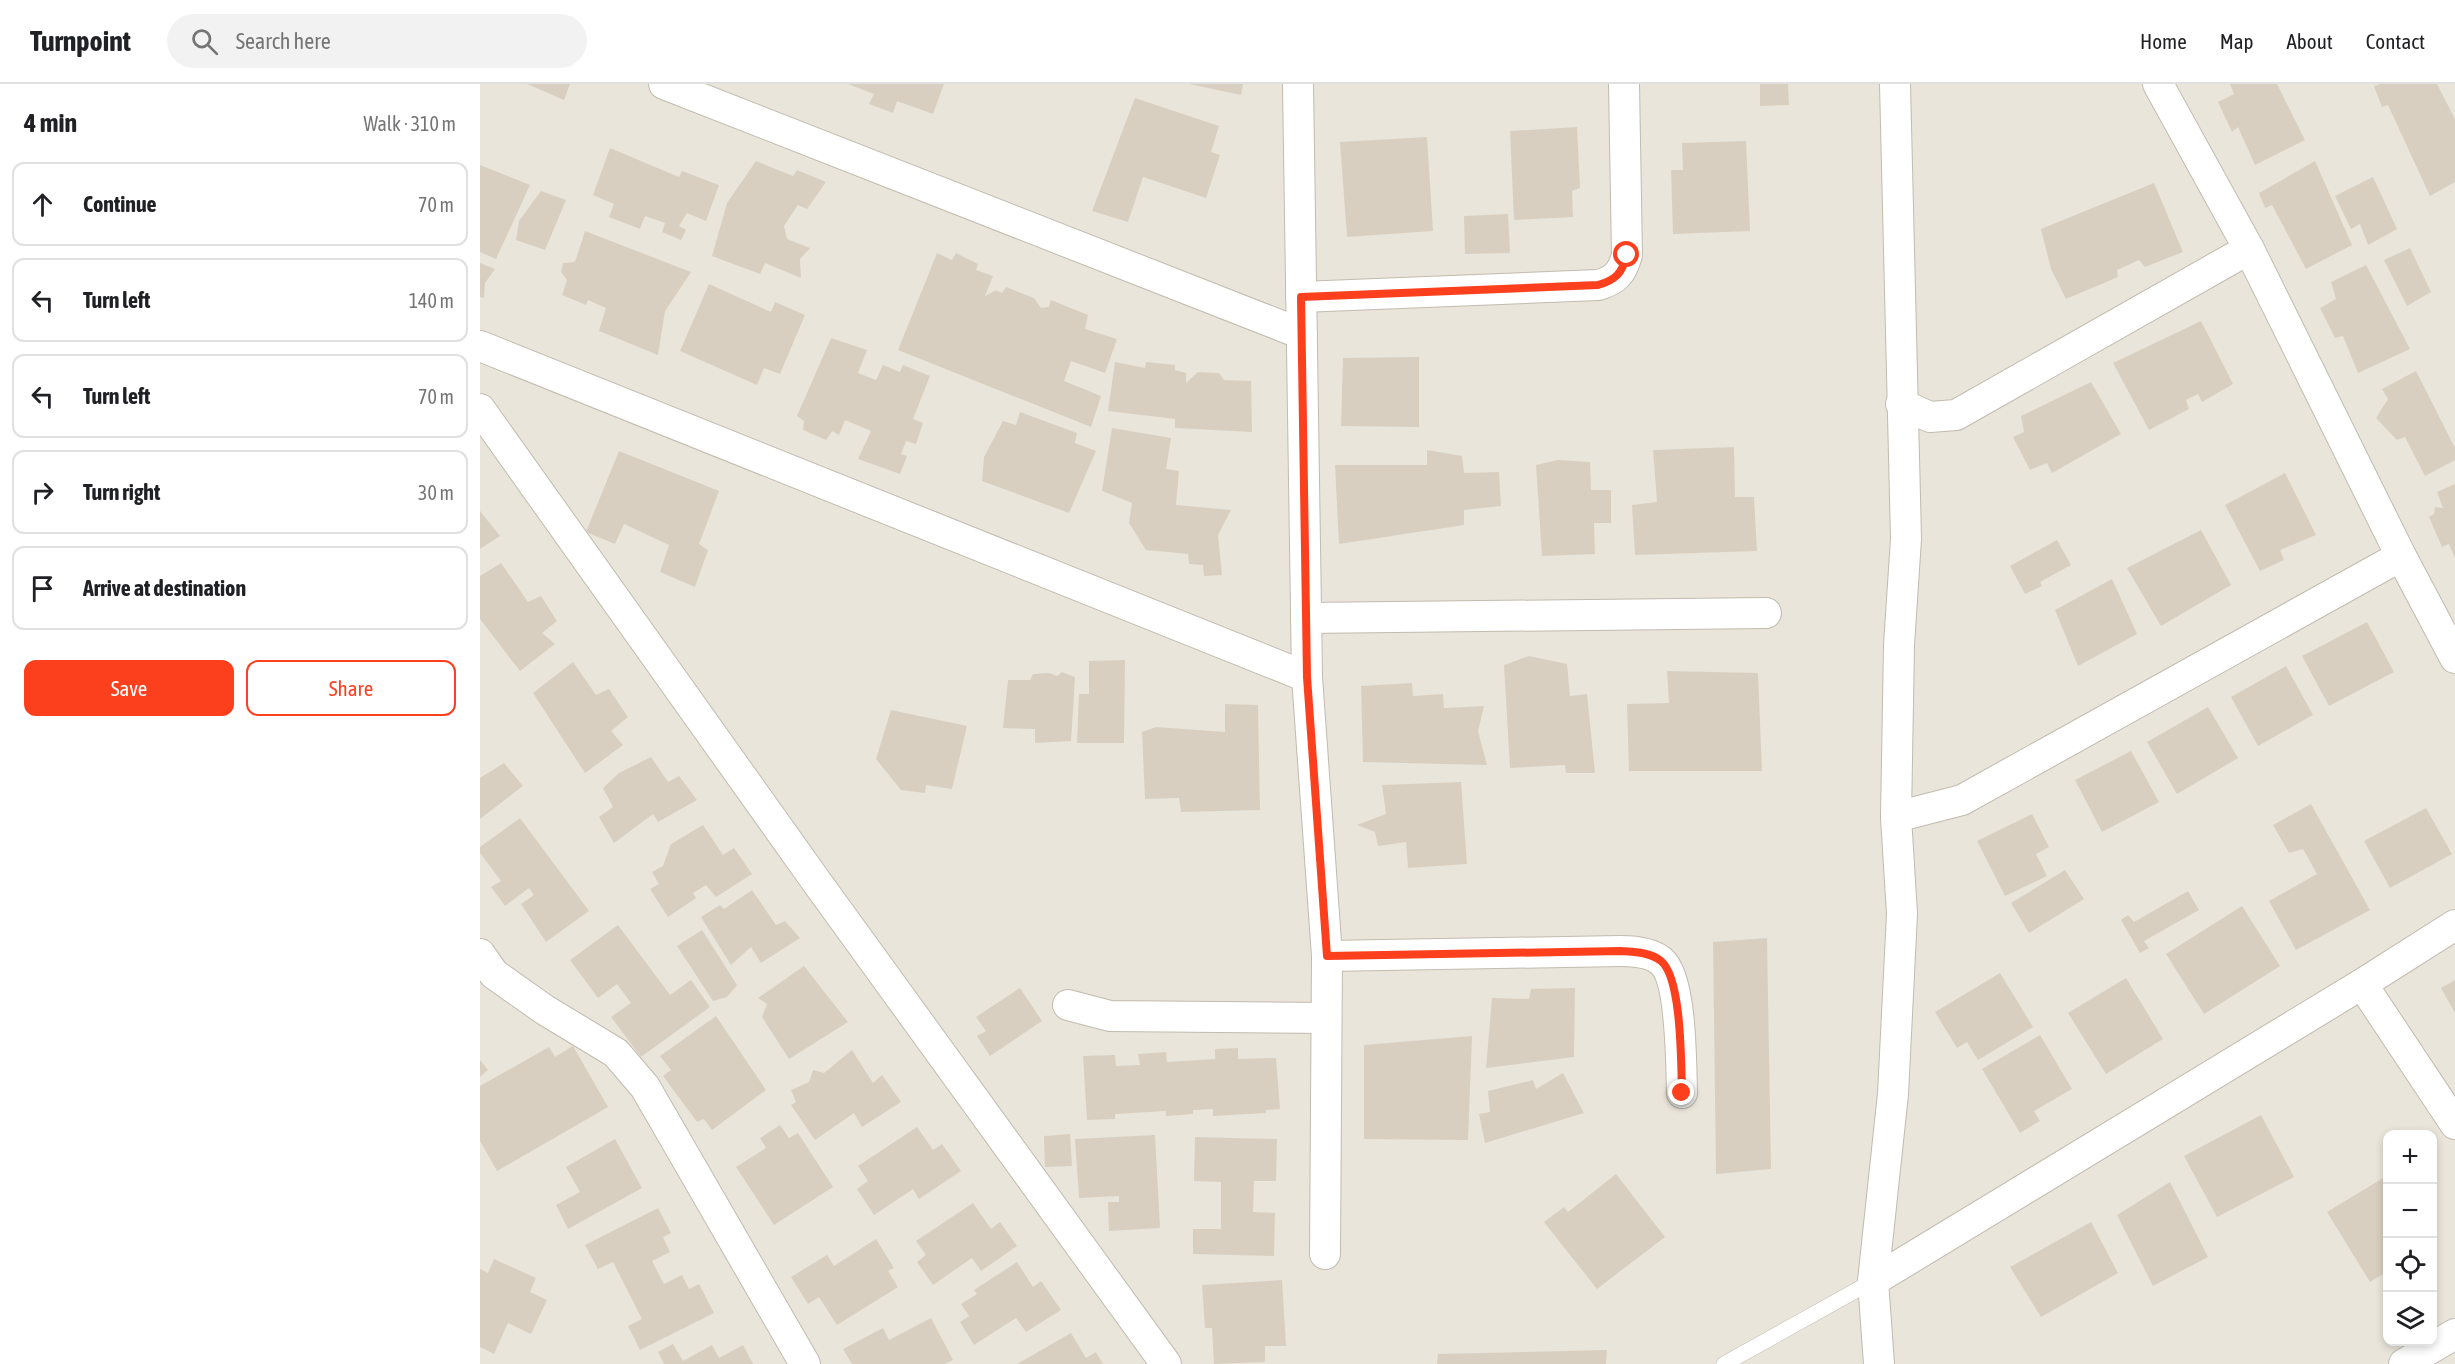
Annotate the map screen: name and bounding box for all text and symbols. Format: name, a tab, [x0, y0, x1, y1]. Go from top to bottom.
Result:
search box	[167, 14, 587, 68]
text: Turnpoint	[30, 25, 131, 57]
icon: search	[188, 25, 221, 58]
text: Search here	[236, 28, 331, 54]
text: Home	[2140, 29, 2187, 53]
text: Map	[2220, 29, 2254, 53]
text: About	[2287, 29, 2333, 53]
text: Contact	[2366, 29, 2425, 53]
text: 4 min	[24, 108, 77, 138]
text: Walk · 310 m	[364, 112, 456, 135]
icon: ahead	[26, 188, 59, 221]
text: Continue	[83, 191, 157, 217]
text: 70 m	[418, 193, 454, 216]
route start	[1613, 241, 1639, 267]
icon: left	[26, 284, 59, 317]
text: Turn left	[83, 287, 150, 313]
text: 140 m	[409, 289, 454, 312]
icon: left	[26, 380, 59, 413]
text: Turn left	[83, 383, 150, 409]
text: 70 m	[418, 385, 454, 408]
icon: right	[26, 476, 59, 509]
text: Turn right	[83, 479, 160, 505]
text: 30 m	[418, 481, 454, 504]
icon: arrive	[26, 572, 59, 605]
text: Arrive at destination	[83, 575, 246, 601]
button: Save	[24, 660, 234, 716]
button: Share	[246, 660, 456, 716]
route end	[1668, 1079, 1694, 1105]
map controls	[2383, 1130, 2437, 1346]
button: +	[2383, 1130, 2437, 1184]
button: −	[2383, 1184, 2437, 1238]
button: locate	[2383, 1238, 2437, 1292]
button: layers	[2383, 1292, 2437, 1346]

